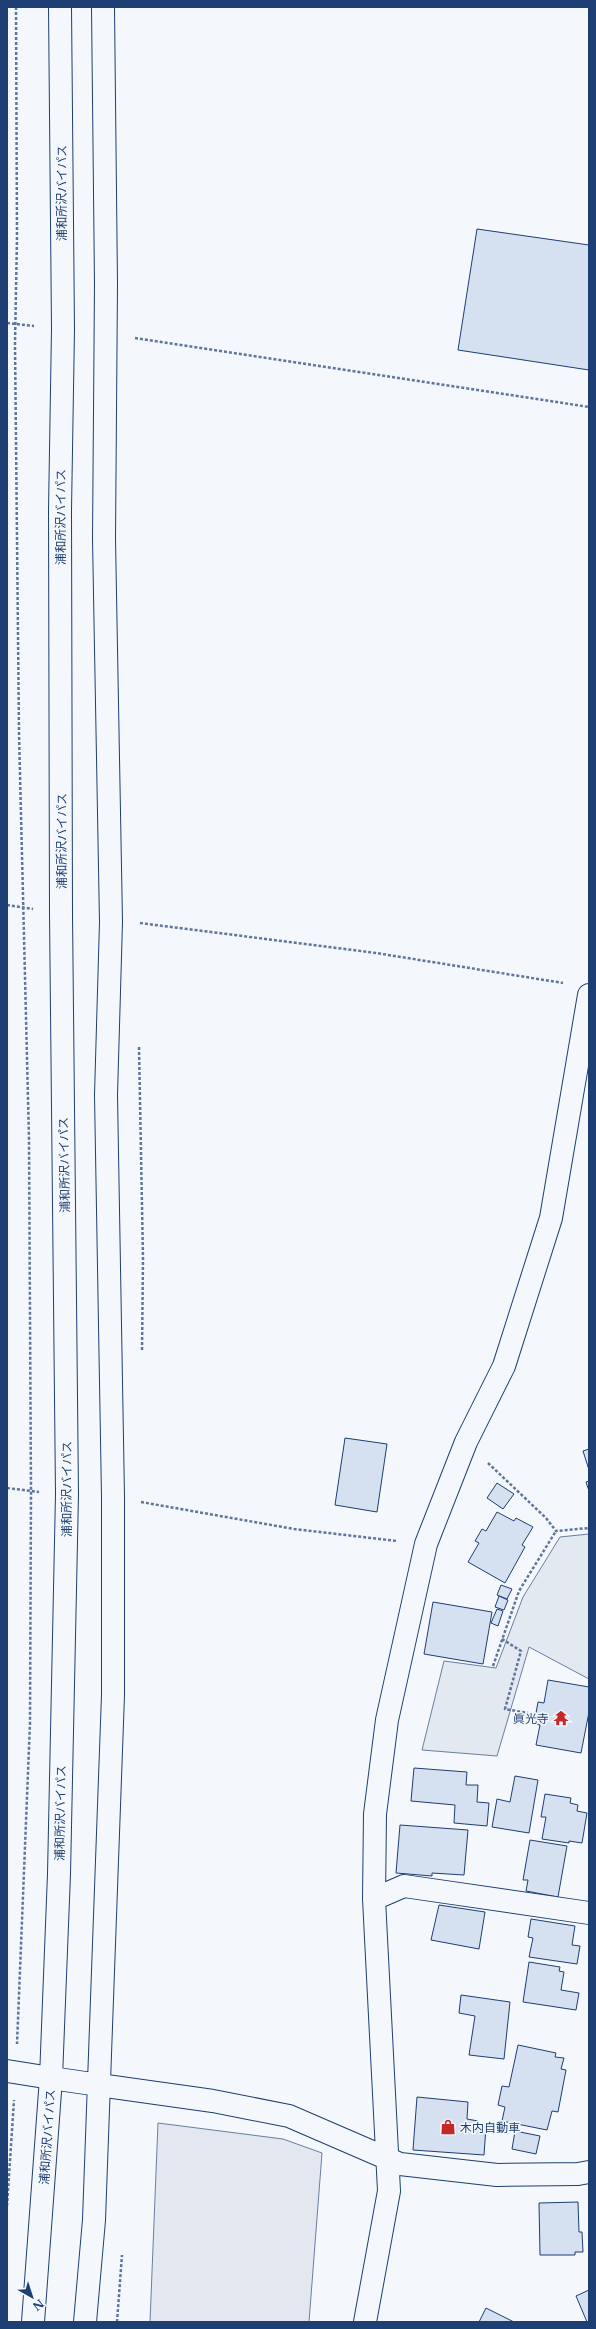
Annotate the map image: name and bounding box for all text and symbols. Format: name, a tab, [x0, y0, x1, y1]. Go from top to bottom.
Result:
street label: 浦和所沢バイパス	[54, 145, 69, 241]
street label: 浦和所沢バイパス	[53, 469, 68, 565]
street label: 浦和所沢バイパス	[54, 793, 69, 889]
street label: 浦和所沢バイパス	[56, 1117, 72, 1213]
street label: 浦和所沢バイパス	[59, 1441, 74, 1537]
temple icon: 眞光寺	[552, 1709, 570, 1727]
place label: 眞光寺	[513, 1711, 549, 1726]
street label: 浦和所沢バイパス	[52, 1765, 68, 1861]
street label: 浦和所沢バイパス	[36, 2089, 58, 2185]
shop icon: 木内自動車	[439, 2118, 457, 2136]
place label: 木内自動車	[460, 2120, 520, 2135]
north arrow	[12, 2277, 52, 2317]
text: N	[29, 2296, 47, 2314]

